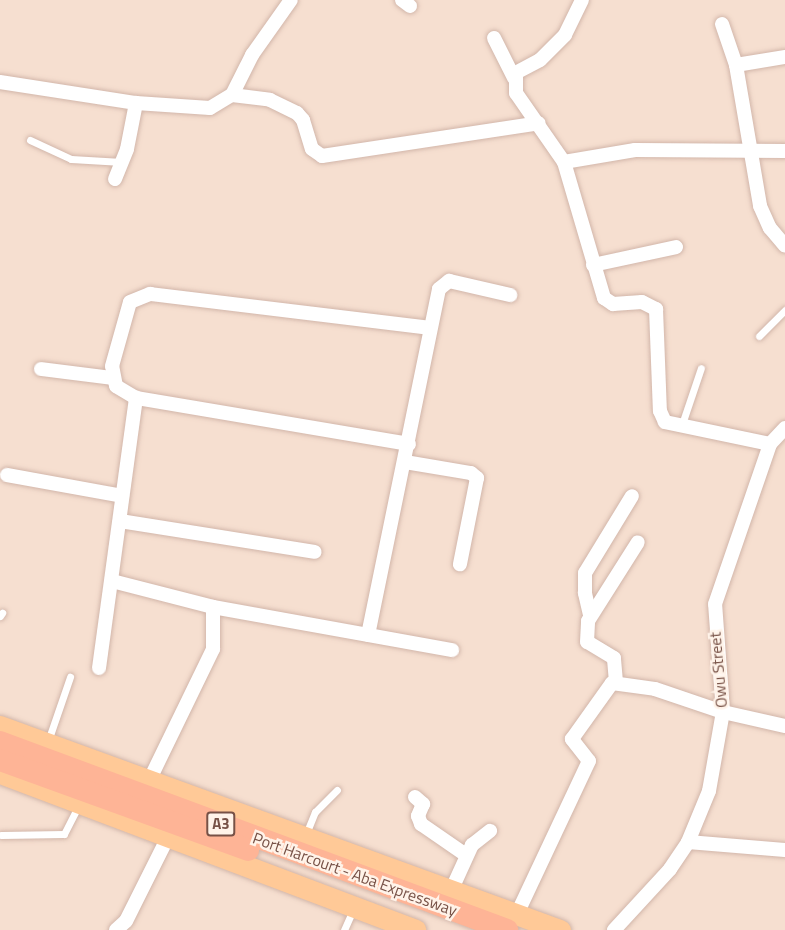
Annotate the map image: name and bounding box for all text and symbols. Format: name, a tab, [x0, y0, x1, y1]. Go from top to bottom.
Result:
street label: Owu Street	[705, 631, 731, 709]
road number: A3	[206, 812, 236, 836]
street label: Port Harcourt - Aba Expressway	[250, 828, 460, 920]

